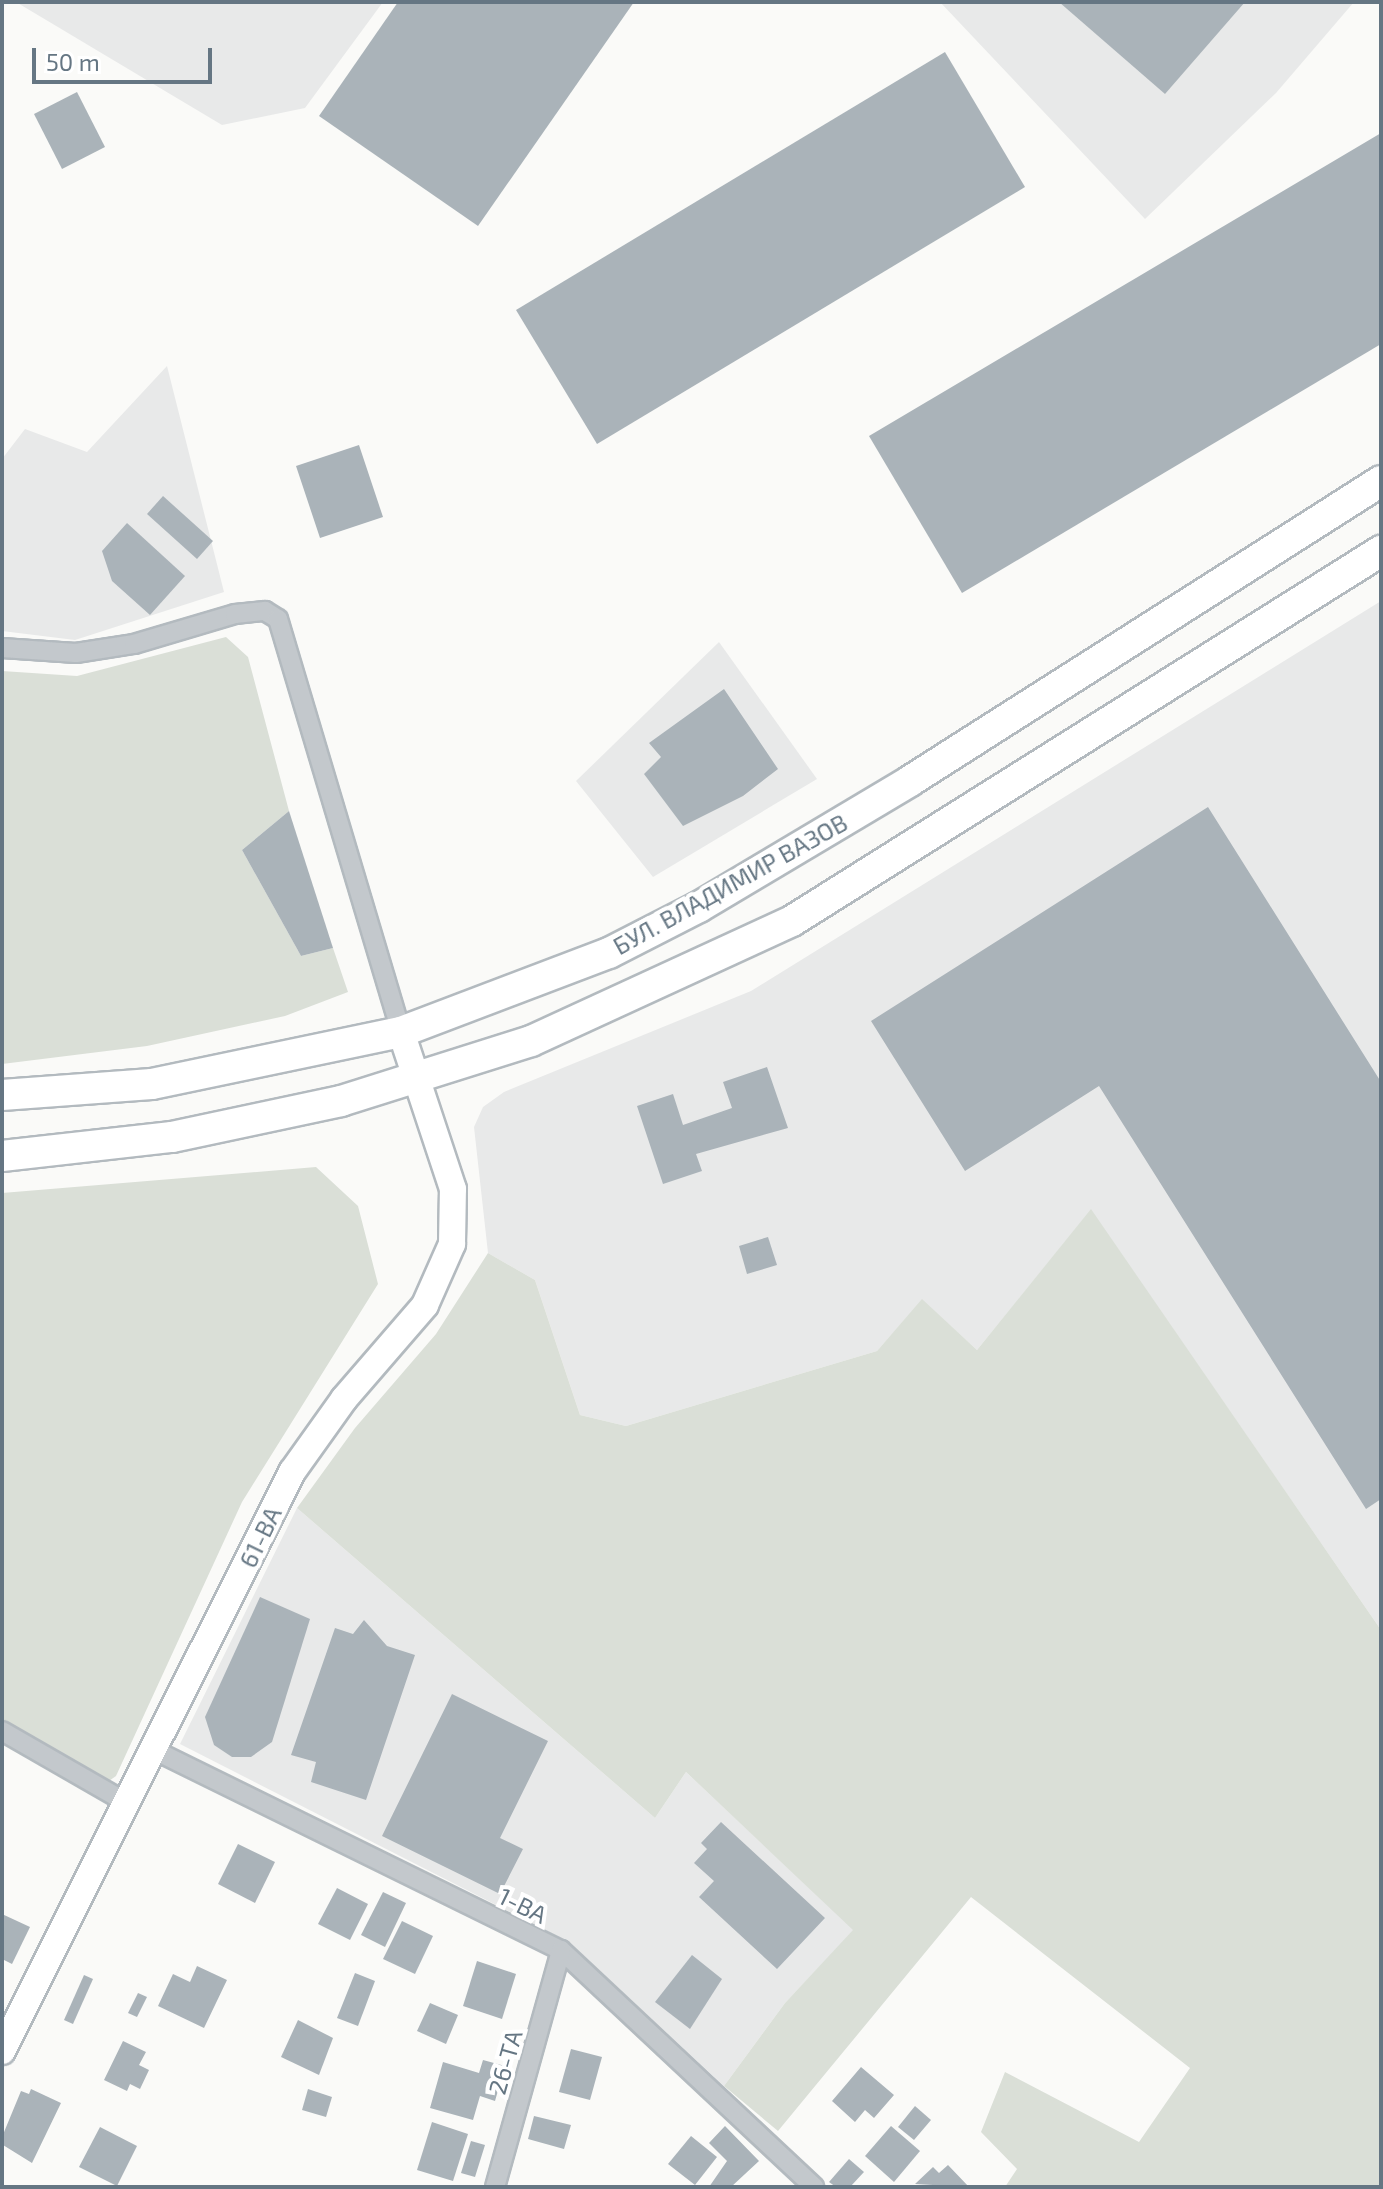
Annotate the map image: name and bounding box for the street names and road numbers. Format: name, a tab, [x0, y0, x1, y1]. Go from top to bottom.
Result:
street label: БУЛ. ВЛАДИМИР ВАЗОВ	[608, 808, 852, 960]
street label: 61-ВА	[233, 1502, 287, 1572]
street label: 1-ВА	[494, 1881, 552, 1929]
street label: 26-ТА	[482, 2027, 528, 2097]

